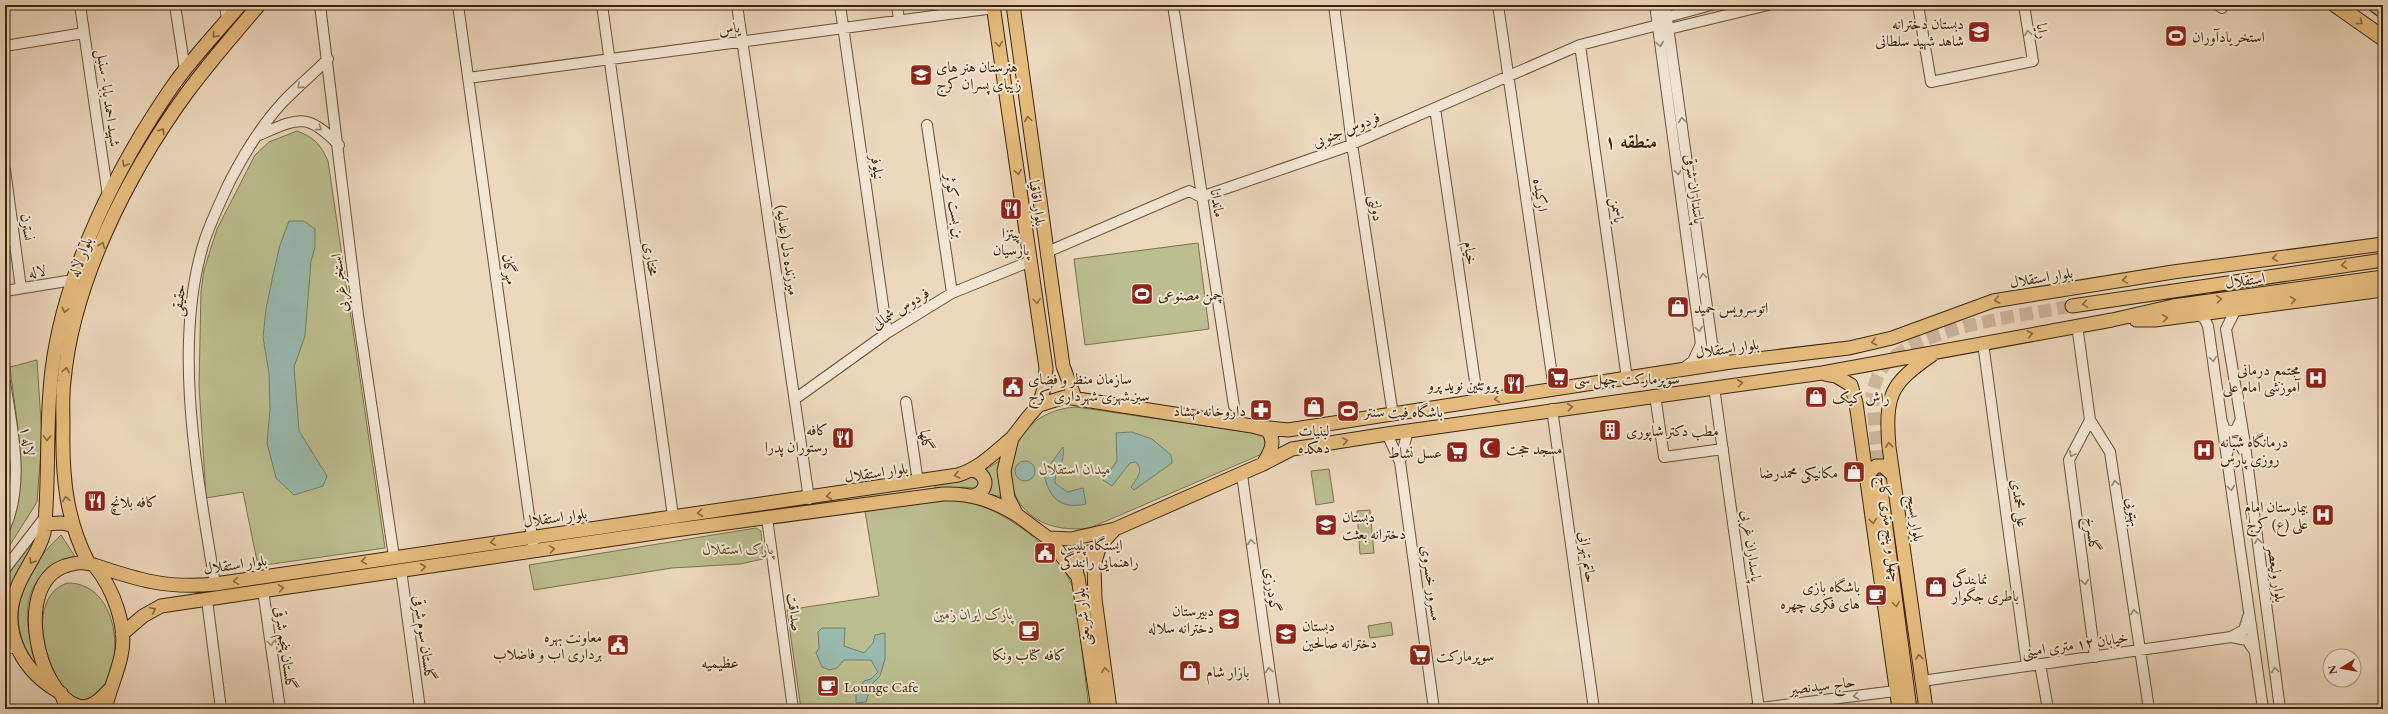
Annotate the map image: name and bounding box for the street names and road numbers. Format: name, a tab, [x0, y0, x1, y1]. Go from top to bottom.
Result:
street label: یاس	[717, 17, 742, 39]
street label: رایا	[2033, 22, 2053, 40]
street label: شهید احمد بابا - سنبل	[91, 48, 125, 148]
street label: فردوس جنوبی	[1309, 107, 1383, 153]
street label: نیلوفر	[866, 151, 889, 181]
street label: پاسداران شرقی	[1679, 153, 1709, 226]
street label: بن بست کوثر	[941, 170, 969, 240]
street label: ارکیده	[1529, 177, 1553, 213]
street label: بلوار اقاقیا	[1025, 179, 1051, 227]
street label: ماندانا	[1206, 187, 1230, 219]
street label: دولتی	[1364, 194, 1388, 223]
street label: یاسمن	[1606, 196, 1629, 225]
street label: میرزنده دل (عدلیه)	[772, 203, 804, 297]
street label: نسترن	[17, 212, 39, 242]
street label: بلوار لاله	[64, 234, 96, 280]
street label: خیام	[1456, 240, 1482, 267]
street label: مختاری	[640, 241, 664, 277]
street label: استخر غربی	[326, 252, 354, 314]
street label: مهرگان	[497, 252, 522, 286]
street label: لاله	[27, 260, 47, 282]
street label: بلوار استقلال	[2008, 263, 2074, 291]
street label: استقلال	[2224, 268, 2266, 292]
street label: حقیقی	[167, 283, 191, 318]
street label: فردوس شمالی	[867, 283, 933, 334]
street label: بلوار استقلال	[1694, 334, 1760, 362]
street label: لاله ۱	[17, 425, 39, 457]
street label: گلها	[916, 428, 938, 452]
street label: بلوار استقلال	[843, 458, 909, 486]
street label: چهل و پنج متری کاج	[1869, 475, 1906, 584]
street label: علی محمدی	[2005, 478, 2033, 529]
street label: بلوار بسیج	[1898, 493, 1929, 544]
street label: بهتویی	[2121, 496, 2146, 528]
street label: بلوار استقلال	[522, 503, 588, 531]
street label: پاسداران غربی	[1736, 509, 1767, 585]
street label: گلسرخ	[2077, 515, 2105, 554]
street label: حاتم تهرانی	[1571, 530, 1601, 585]
street label: بلوار ولیعصر	[2262, 542, 2290, 604]
street label: مسرور خسروی	[1416, 544, 1447, 622]
street label: بلوار استقلال	[202, 550, 268, 578]
street label: گودرزی	[1260, 566, 1286, 614]
street label: بلوار شریعتی	[1069, 587, 1096, 647]
street label: صداقت	[783, 592, 807, 632]
street label: گلستان سوم شرقی	[406, 594, 440, 683]
street label: گلستان پنجم شرقی	[266, 605, 301, 692]
street label: خیابان ۱۲ متری امینی	[2020, 627, 2130, 663]
street label: حاج سیدنصیر	[1786, 672, 1857, 703]

